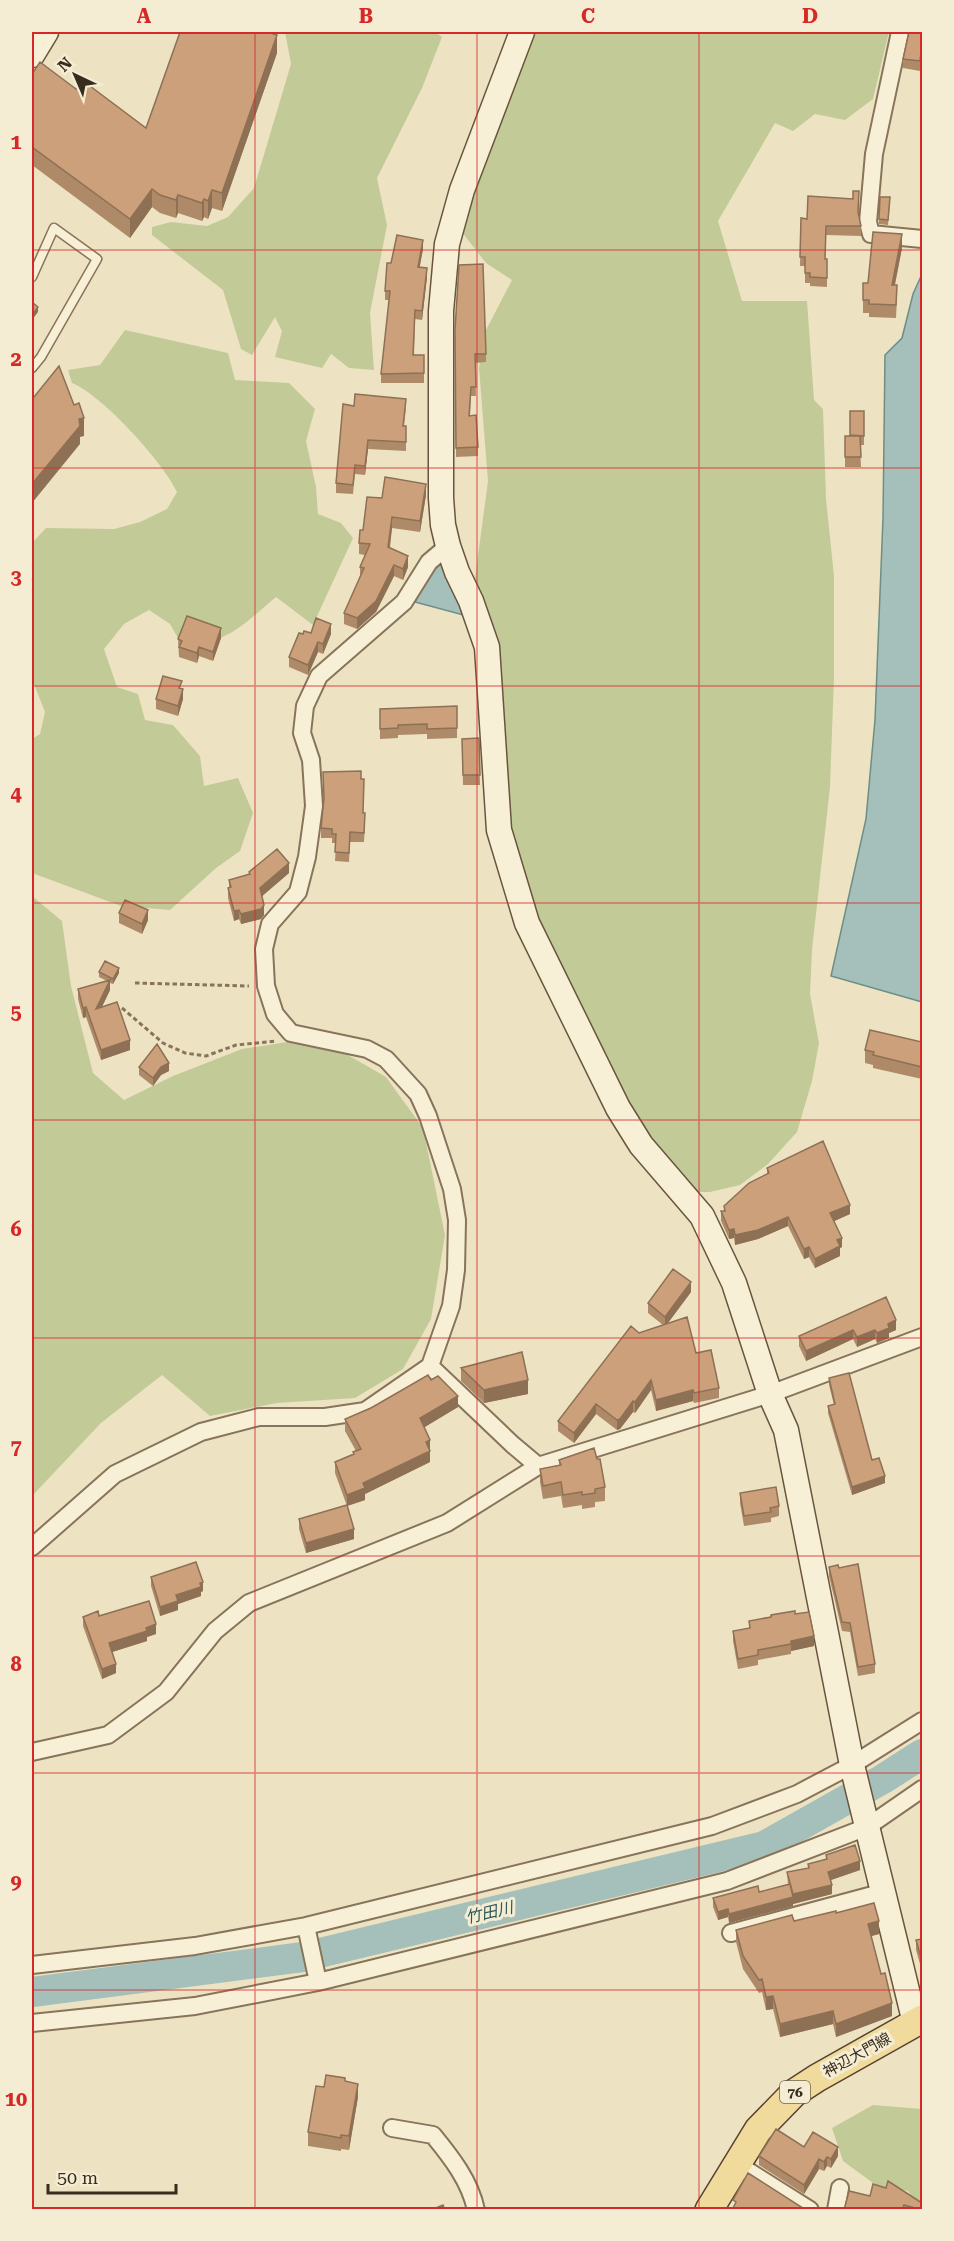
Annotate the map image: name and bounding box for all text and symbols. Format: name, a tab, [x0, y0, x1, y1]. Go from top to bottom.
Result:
text: A	[137, 4, 152, 28]
text: B	[359, 4, 373, 28]
text: C	[581, 4, 595, 28]
text: D	[802, 4, 818, 28]
north arrow	[45, 45, 105, 105]
text: N	[54, 53, 76, 76]
text: 1	[10, 130, 22, 154]
text: 2	[10, 347, 22, 371]
text: 3	[10, 565, 22, 589]
text: 4	[10, 782, 22, 806]
text: 5	[10, 1000, 22, 1024]
text: 6	[10, 1217, 22, 1241]
text: 7	[10, 1435, 22, 1459]
text: 8	[10, 1652, 22, 1676]
text: 9	[10, 1870, 22, 1894]
water label: 竹田川	[464, 1897, 517, 1927]
street label: 神辺大門線	[820, 2029, 894, 2081]
road number: 76	[780, 2081, 810, 2103]
text: 10	[5, 2087, 27, 2111]
scale bar	[48, 2157, 176, 2195]
text: 50 m	[57, 2167, 98, 2188]

